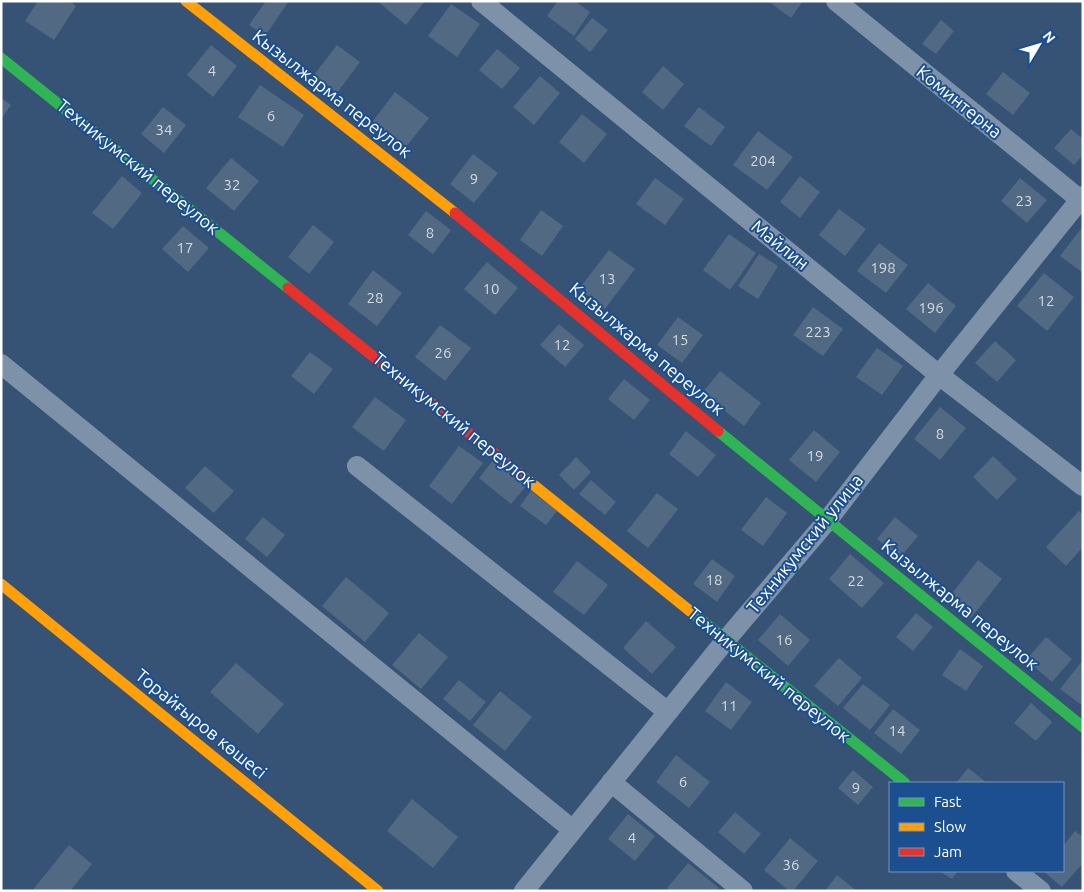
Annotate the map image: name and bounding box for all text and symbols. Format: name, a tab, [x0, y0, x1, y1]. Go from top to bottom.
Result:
north arrow	[1014, 20, 1064, 70]
street label: Кызылжарма переулок	[249, 25, 416, 161]
text: N	[1040, 28, 1059, 46]
street label: Коминтерна	[913, 61, 1006, 142]
house number: 4	[208, 62, 216, 79]
street label: Техникумский переулок	[53, 95, 224, 238]
house number: 6	[267, 107, 275, 124]
house number: 34	[156, 121, 172, 138]
house number: 204	[750, 152, 776, 169]
house number: 9	[470, 170, 478, 187]
house number: 32	[224, 176, 240, 193]
house number: 23	[1016, 192, 1032, 209]
street label: Майлин	[748, 215, 813, 273]
house number: 8	[426, 224, 434, 241]
house number: 17	[177, 239, 193, 256]
house number: 198	[870, 259, 896, 276]
house number: 13	[599, 270, 615, 287]
street label: Кызылжарма переулок	[566, 278, 729, 419]
house number: 10	[483, 280, 499, 297]
house number: 28	[367, 289, 383, 306]
house number: 12	[1038, 292, 1054, 309]
house number: 196	[918, 299, 944, 316]
house number: 223	[805, 323, 831, 340]
house number: 15	[672, 331, 688, 348]
house number: 12	[554, 336, 570, 353]
house number: 26	[435, 344, 451, 361]
street label: Техникумский переулок	[369, 348, 540, 491]
house number: 8	[936, 425, 944, 442]
house number: 19	[807, 447, 823, 464]
street label: Техникумский улица	[742, 470, 866, 617]
street label: Кызылжарма переулок	[878, 535, 1043, 674]
house number: 18	[706, 571, 722, 588]
house number: 22	[848, 572, 864, 589]
street label: Техникумский переулок	[684, 603, 855, 746]
house number: 16	[776, 631, 792, 648]
street label: Торайғыров көшесі	[132, 664, 271, 782]
house number: 11	[721, 697, 737, 714]
house number: 14	[889, 722, 905, 739]
house number: 6	[679, 773, 687, 790]
house number: 9	[852, 779, 860, 796]
legend	[889, 782, 1064, 872]
text: Fast	[934, 793, 962, 810]
text: Slow	[934, 818, 967, 835]
house number: 4	[628, 829, 636, 846]
text: Jam	[934, 843, 962, 860]
house number: 36	[783, 856, 799, 873]

